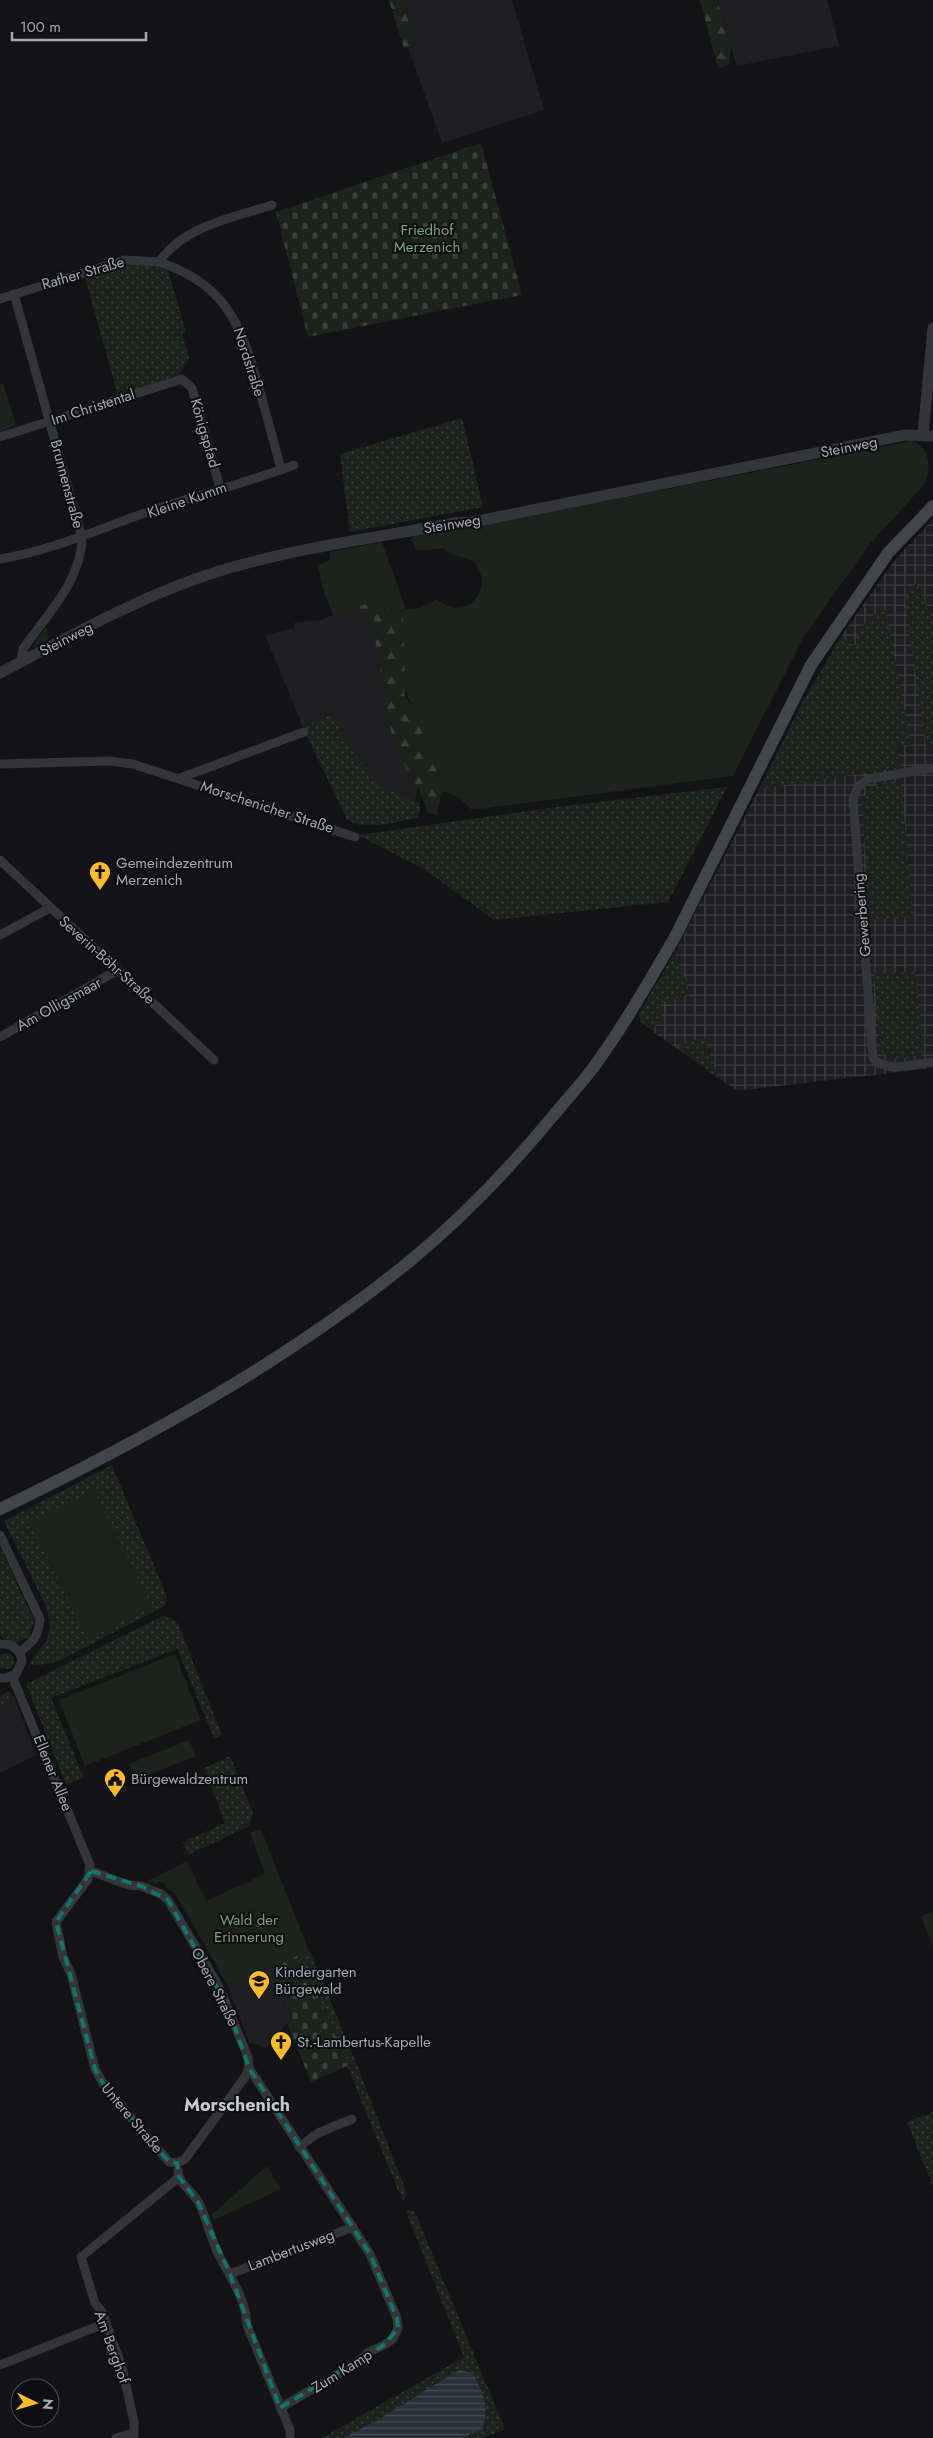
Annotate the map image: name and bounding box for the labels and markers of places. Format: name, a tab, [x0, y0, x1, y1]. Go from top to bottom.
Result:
place label: Gemeindezentrum Merzenich	[116, 852, 233, 891]
church icon: Gemeindezentrum Merzenich	[88, 860, 112, 891]
public building icon: Bürgewaldzentrum	[103, 1767, 127, 1798]
place label: Bürgewaldzentrum	[131, 1768, 248, 1790]
place label: Kindergarten Bürgewald	[275, 1961, 357, 2000]
school or university icon: Kindergarten Bürgewald	[247, 1969, 271, 2000]
church icon: St.-Lambertus-Kapelle	[269, 2030, 293, 2061]
place label: St.-Lambertus-Kapelle	[297, 2031, 431, 2053]

